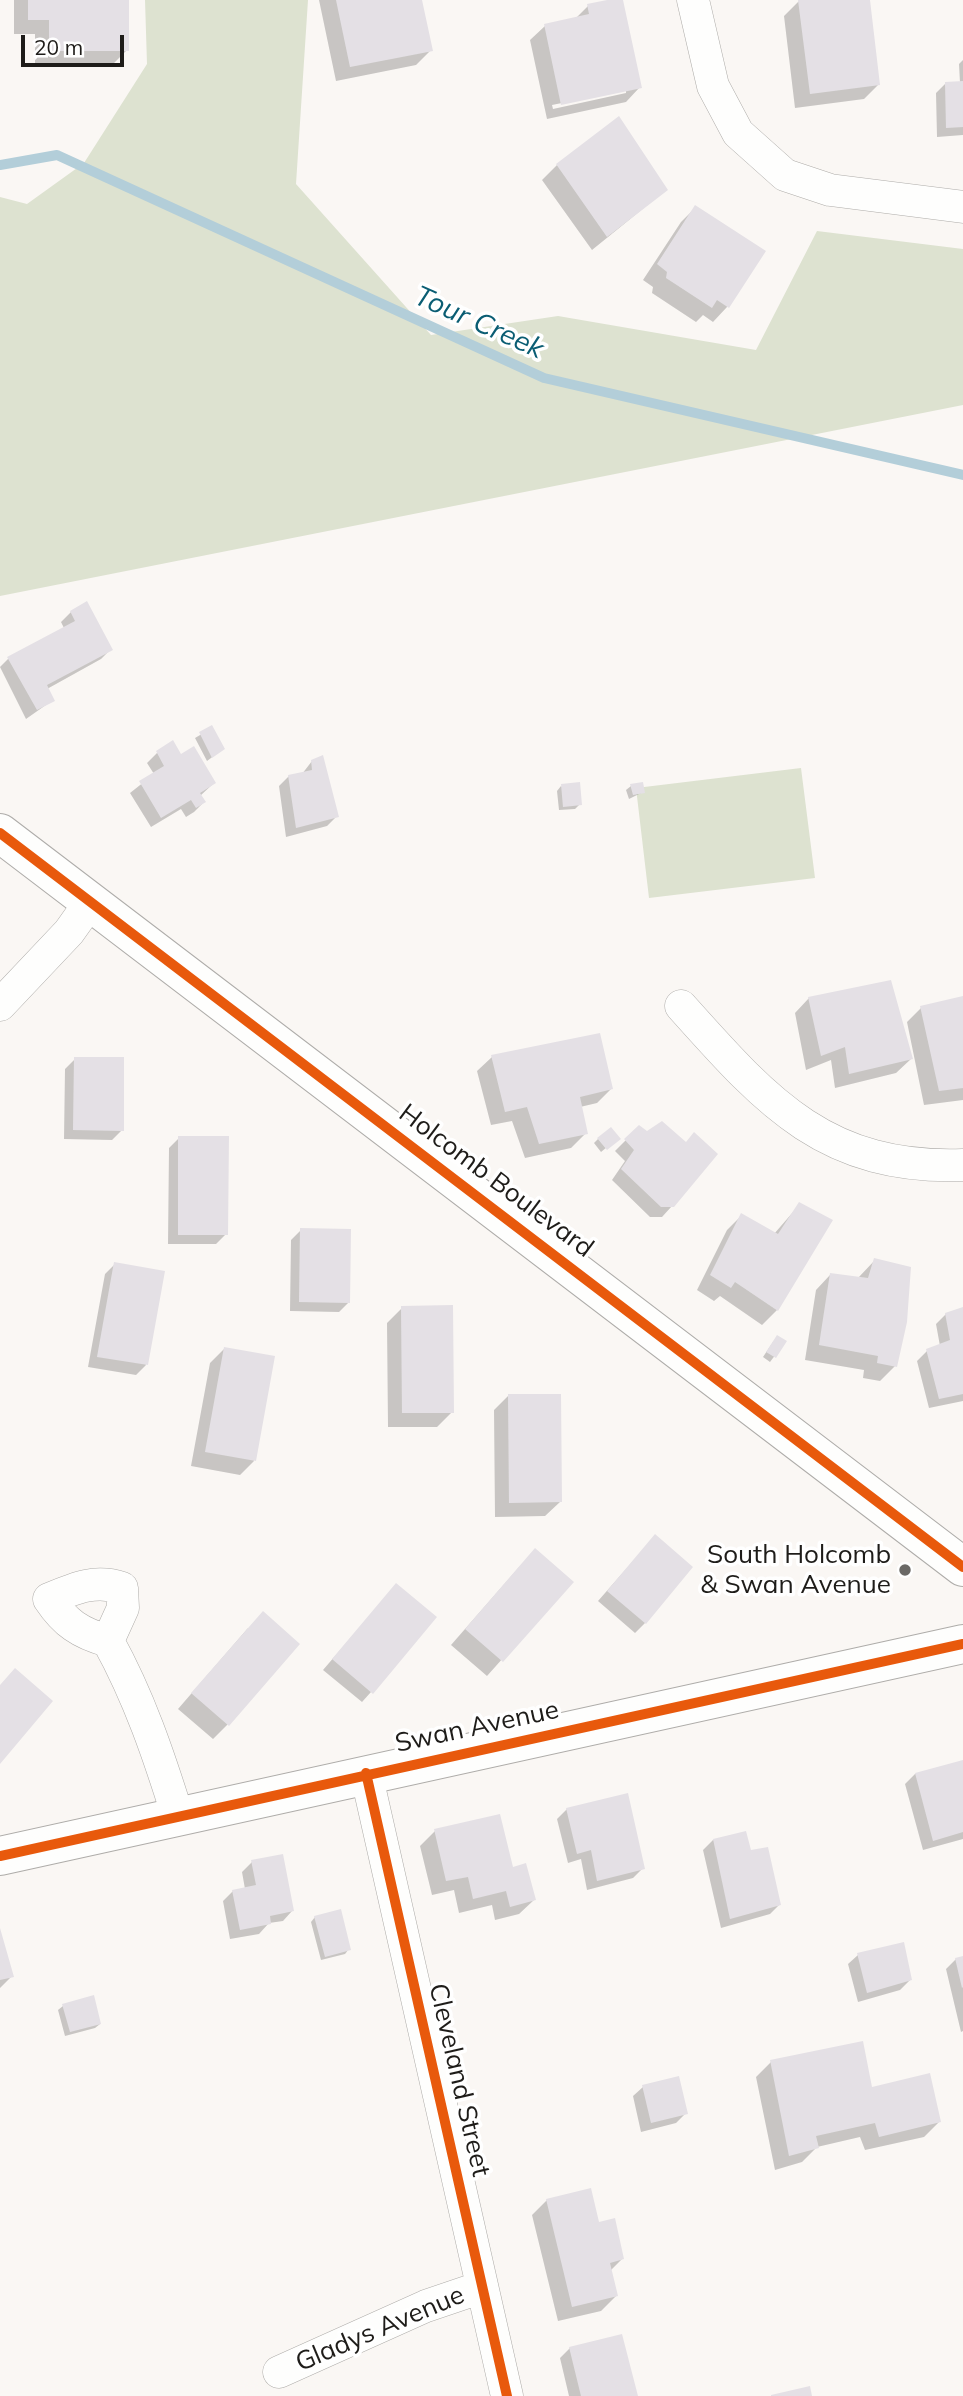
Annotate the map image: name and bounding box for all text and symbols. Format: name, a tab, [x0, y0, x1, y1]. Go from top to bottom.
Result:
scale bar	[24, 21, 128, 65]
text: 20 m	[34, 34, 83, 60]
water label: Tour Creek	[409, 280, 549, 366]
street label: Holcomb Boulevard	[393, 1098, 599, 1264]
place label: South Holcomb & Swan Avenue	[700, 1539, 891, 1600]
marker: South Holcomb & Swan Avenue	[897, 1562, 913, 1578]
street label: Swan Avenue	[392, 1694, 562, 1760]
street label: Cleveland Street	[422, 1981, 496, 2179]
street label: Gladys Avenue	[291, 2279, 469, 2379]

